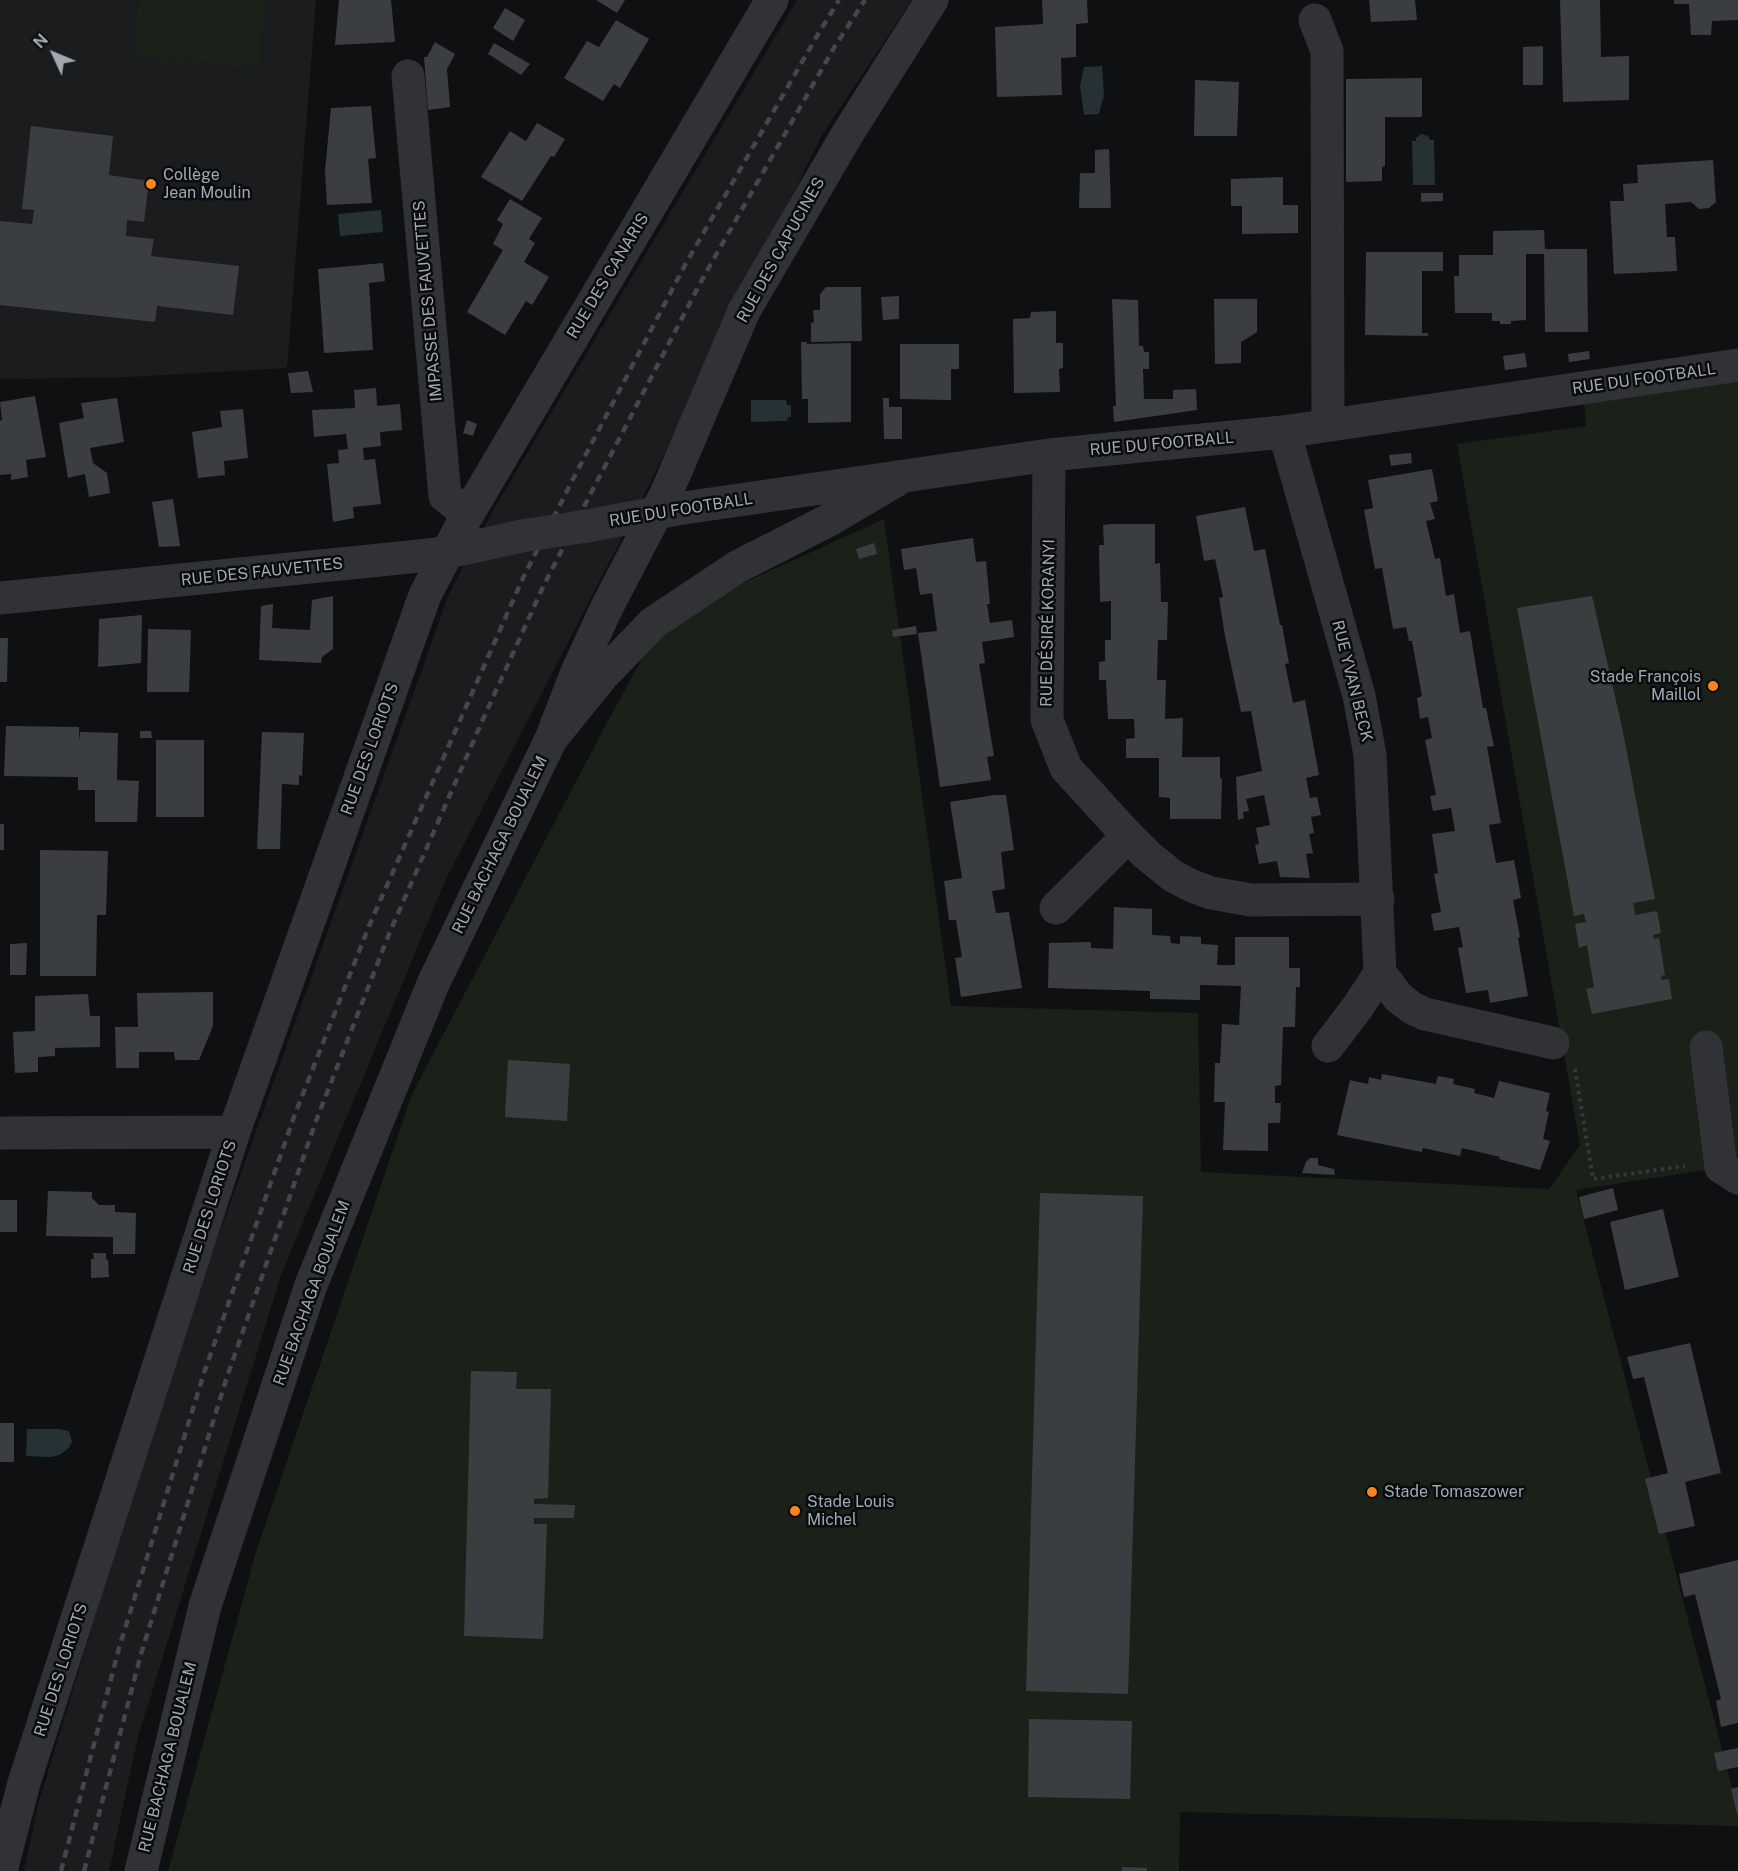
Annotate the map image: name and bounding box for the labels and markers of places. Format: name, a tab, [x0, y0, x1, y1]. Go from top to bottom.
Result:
place label: Collège Jean Moulin	[163, 165, 251, 203]
marker: Collège Jean Moulin	[144, 177, 158, 191]
place label: Stade François Maillol	[1590, 667, 1701, 705]
marker: Stade François Maillol	[1706, 679, 1720, 693]
place label: Stade Tomaszower	[1384, 1482, 1524, 1502]
marker: Stade Tomaszower	[1365, 1485, 1379, 1499]
place label: Stade Louis Michel	[807, 1492, 894, 1530]
marker: Stade Louis Michel	[788, 1504, 802, 1518]

